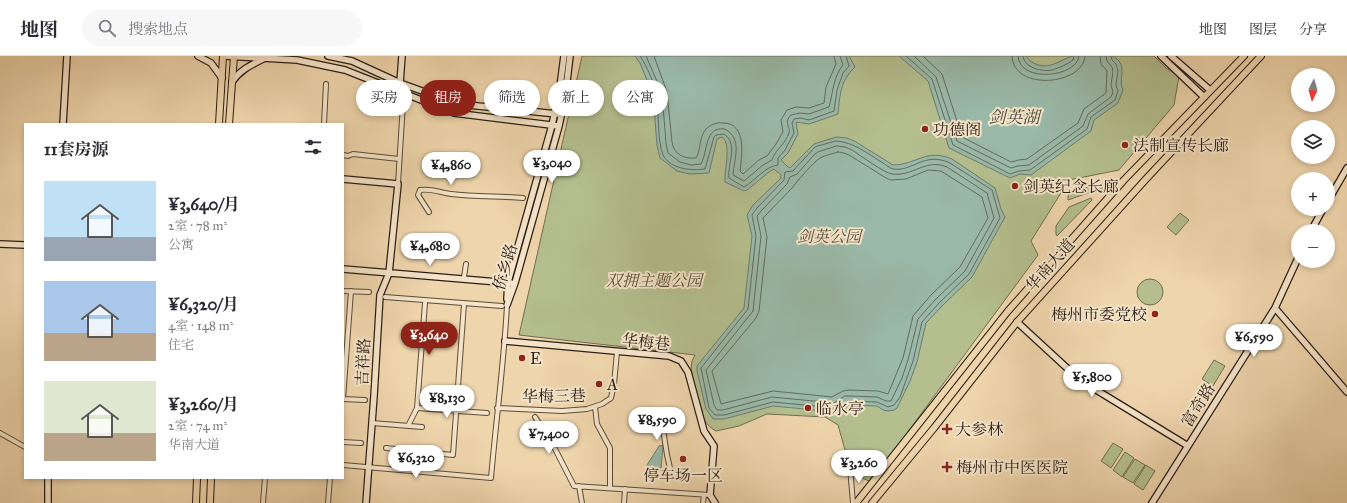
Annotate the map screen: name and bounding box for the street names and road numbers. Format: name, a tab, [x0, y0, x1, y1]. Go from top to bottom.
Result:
street label: 华南大道	[1022, 235, 1078, 295]
street label: 侨乡路	[489, 241, 521, 293]
street label: 华梅巷	[621, 330, 671, 354]
street label: 吉祥路	[352, 338, 374, 386]
street label: 富奇路	[1177, 380, 1219, 430]
street label: 华梅三巷	[522, 386, 586, 406]

